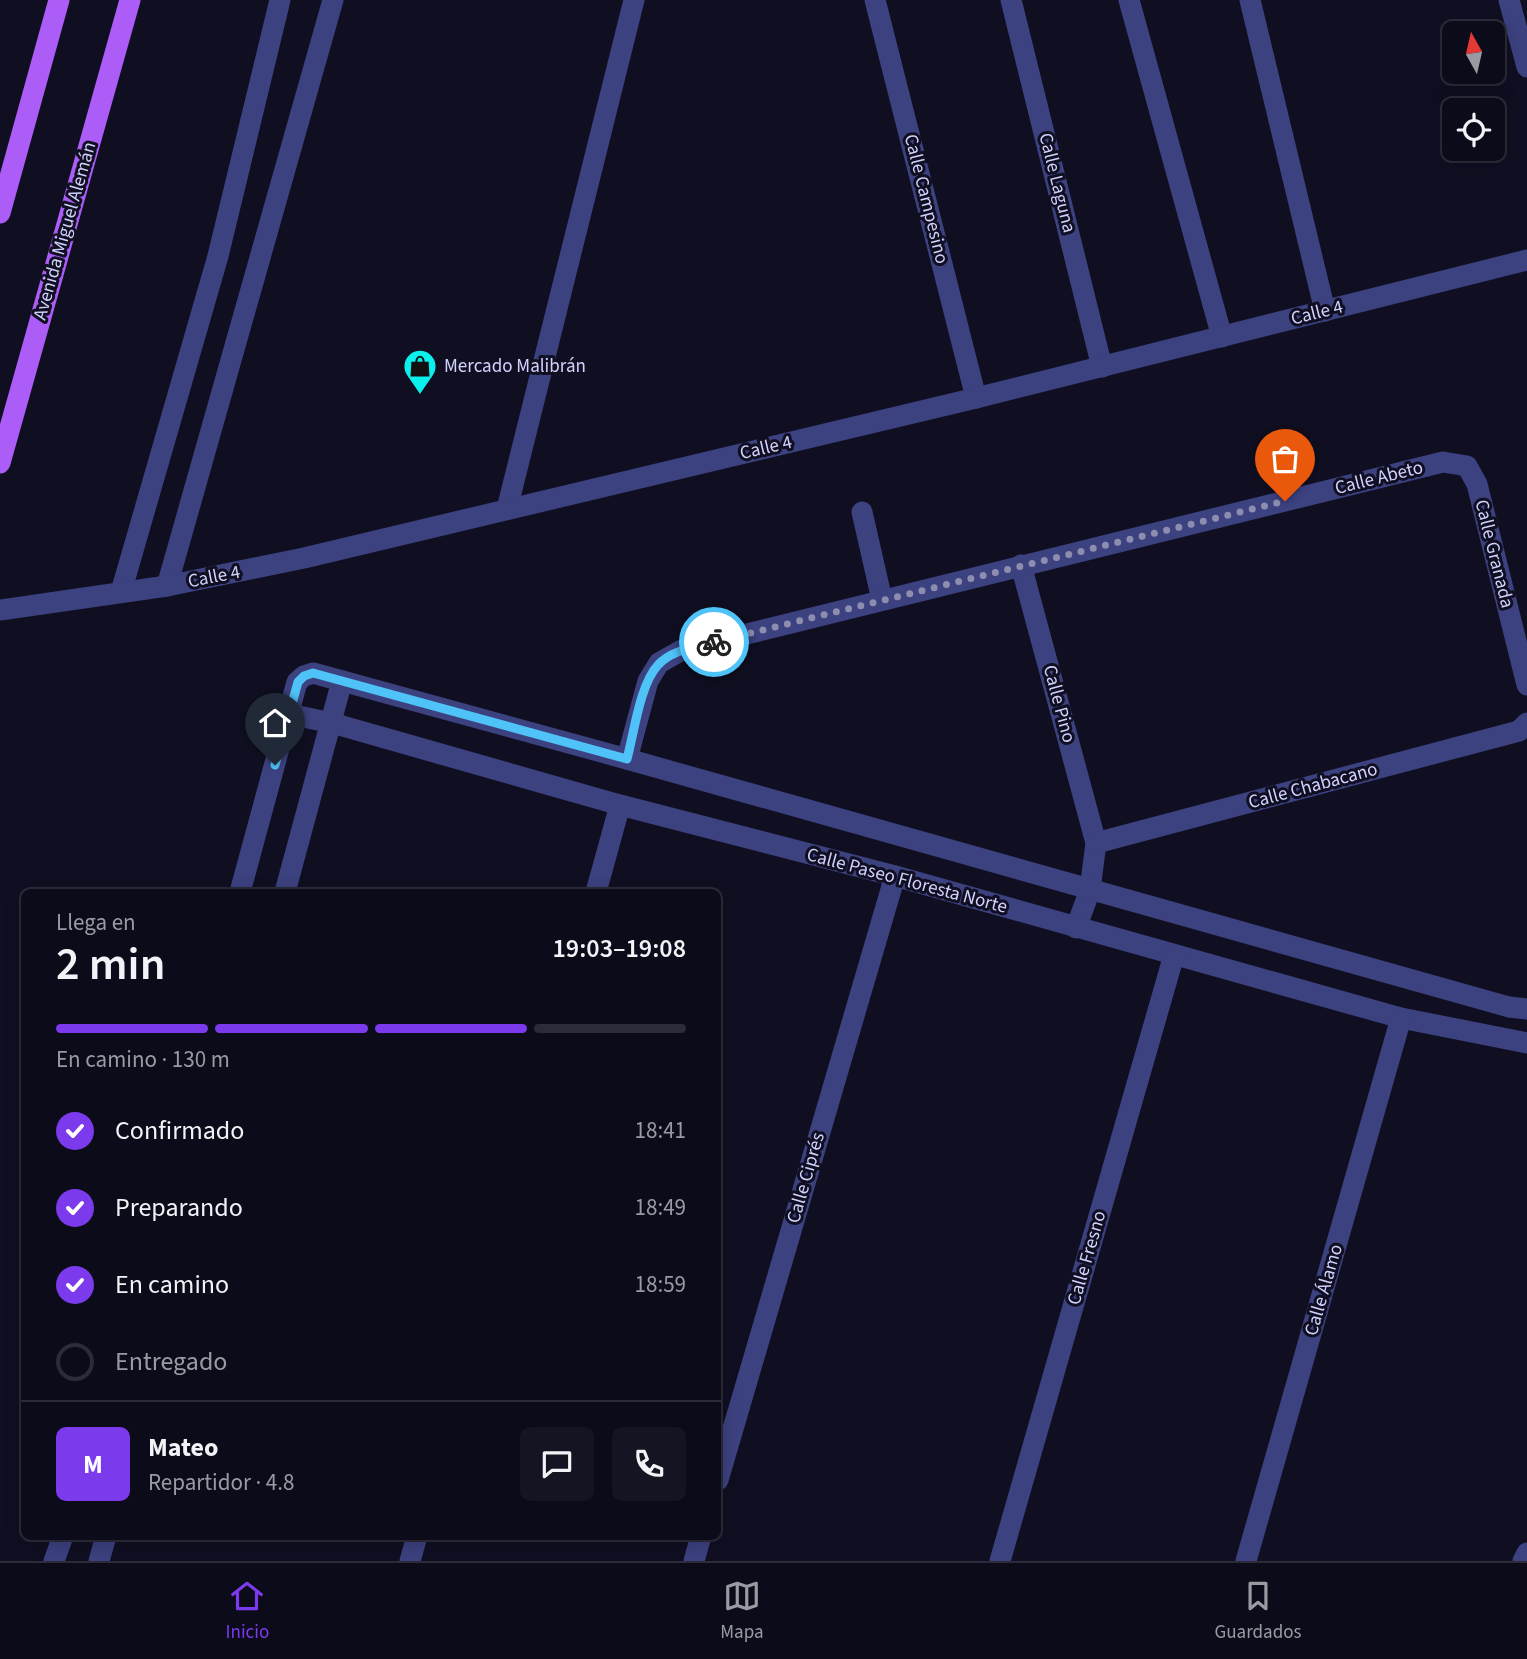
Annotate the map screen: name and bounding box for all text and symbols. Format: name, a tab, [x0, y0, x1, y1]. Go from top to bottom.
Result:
north arrow	[1442, 21, 1505, 84]
map controls	[1442, 21, 1505, 161]
button: locate	[1442, 98, 1505, 161]
street label: Calle Laguna	[1032, 130, 1082, 236]
street label: Calle Campesino	[897, 131, 955, 267]
street label: Avenida Miguel Alemán	[27, 139, 103, 323]
street label: Calle 4	[1288, 294, 1346, 332]
shop icon: Mercado Malibrán	[401, 347, 439, 396]
place label: Mercado Malibrán	[444, 353, 586, 380]
street label: Calle 4	[737, 429, 795, 467]
pin	[1255, 429, 1315, 501]
icon: bag	[1266, 440, 1304, 478]
street label: Calle Abeto	[1332, 454, 1426, 502]
street label: Calle Granada	[1467, 497, 1521, 611]
street label: Calle 4	[186, 559, 242, 595]
courier	[679, 607, 749, 677]
icon: bike	[695, 623, 733, 661]
street label: Calle Pino	[1036, 662, 1082, 746]
pin	[245, 693, 305, 765]
icon: home	[256, 704, 294, 742]
street label: Calle Chabacano	[1245, 756, 1381, 816]
street label: Calle Paseo Floresta Norte	[804, 841, 1010, 921]
text: Llega en	[56, 906, 136, 939]
text: 19:03–19:08	[553, 930, 686, 967]
text: 2 min	[56, 932, 165, 997]
text: En camino · 130 m	[56, 1043, 230, 1076]
icon: check	[56, 1112, 94, 1150]
text: Confirmado	[115, 1112, 244, 1149]
text: 18:41	[635, 1114, 686, 1147]
street label: Calle Ciprés	[780, 1129, 832, 1227]
icon: check	[56, 1189, 94, 1227]
text: Preparando	[115, 1189, 243, 1226]
text: 18:49	[635, 1191, 686, 1224]
street label: Calle Fresno	[1061, 1208, 1113, 1308]
street label: Calle Álamo	[1298, 1241, 1350, 1339]
icon: check	[56, 1266, 94, 1304]
text: En camino	[115, 1266, 229, 1303]
text: 18:59	[635, 1268, 686, 1301]
text: Entregado	[115, 1343, 227, 1380]
button: chat	[520, 1427, 594, 1501]
button: phone	[612, 1427, 686, 1501]
text: Mateo	[148, 1429, 218, 1466]
text: M	[83, 1446, 103, 1483]
text: Repartidor · 4.8	[148, 1466, 294, 1499]
tab: Inicio	[226, 1577, 269, 1646]
tab: Mapa	[720, 1577, 764, 1646]
tab: Guardados	[1215, 1577, 1301, 1646]

